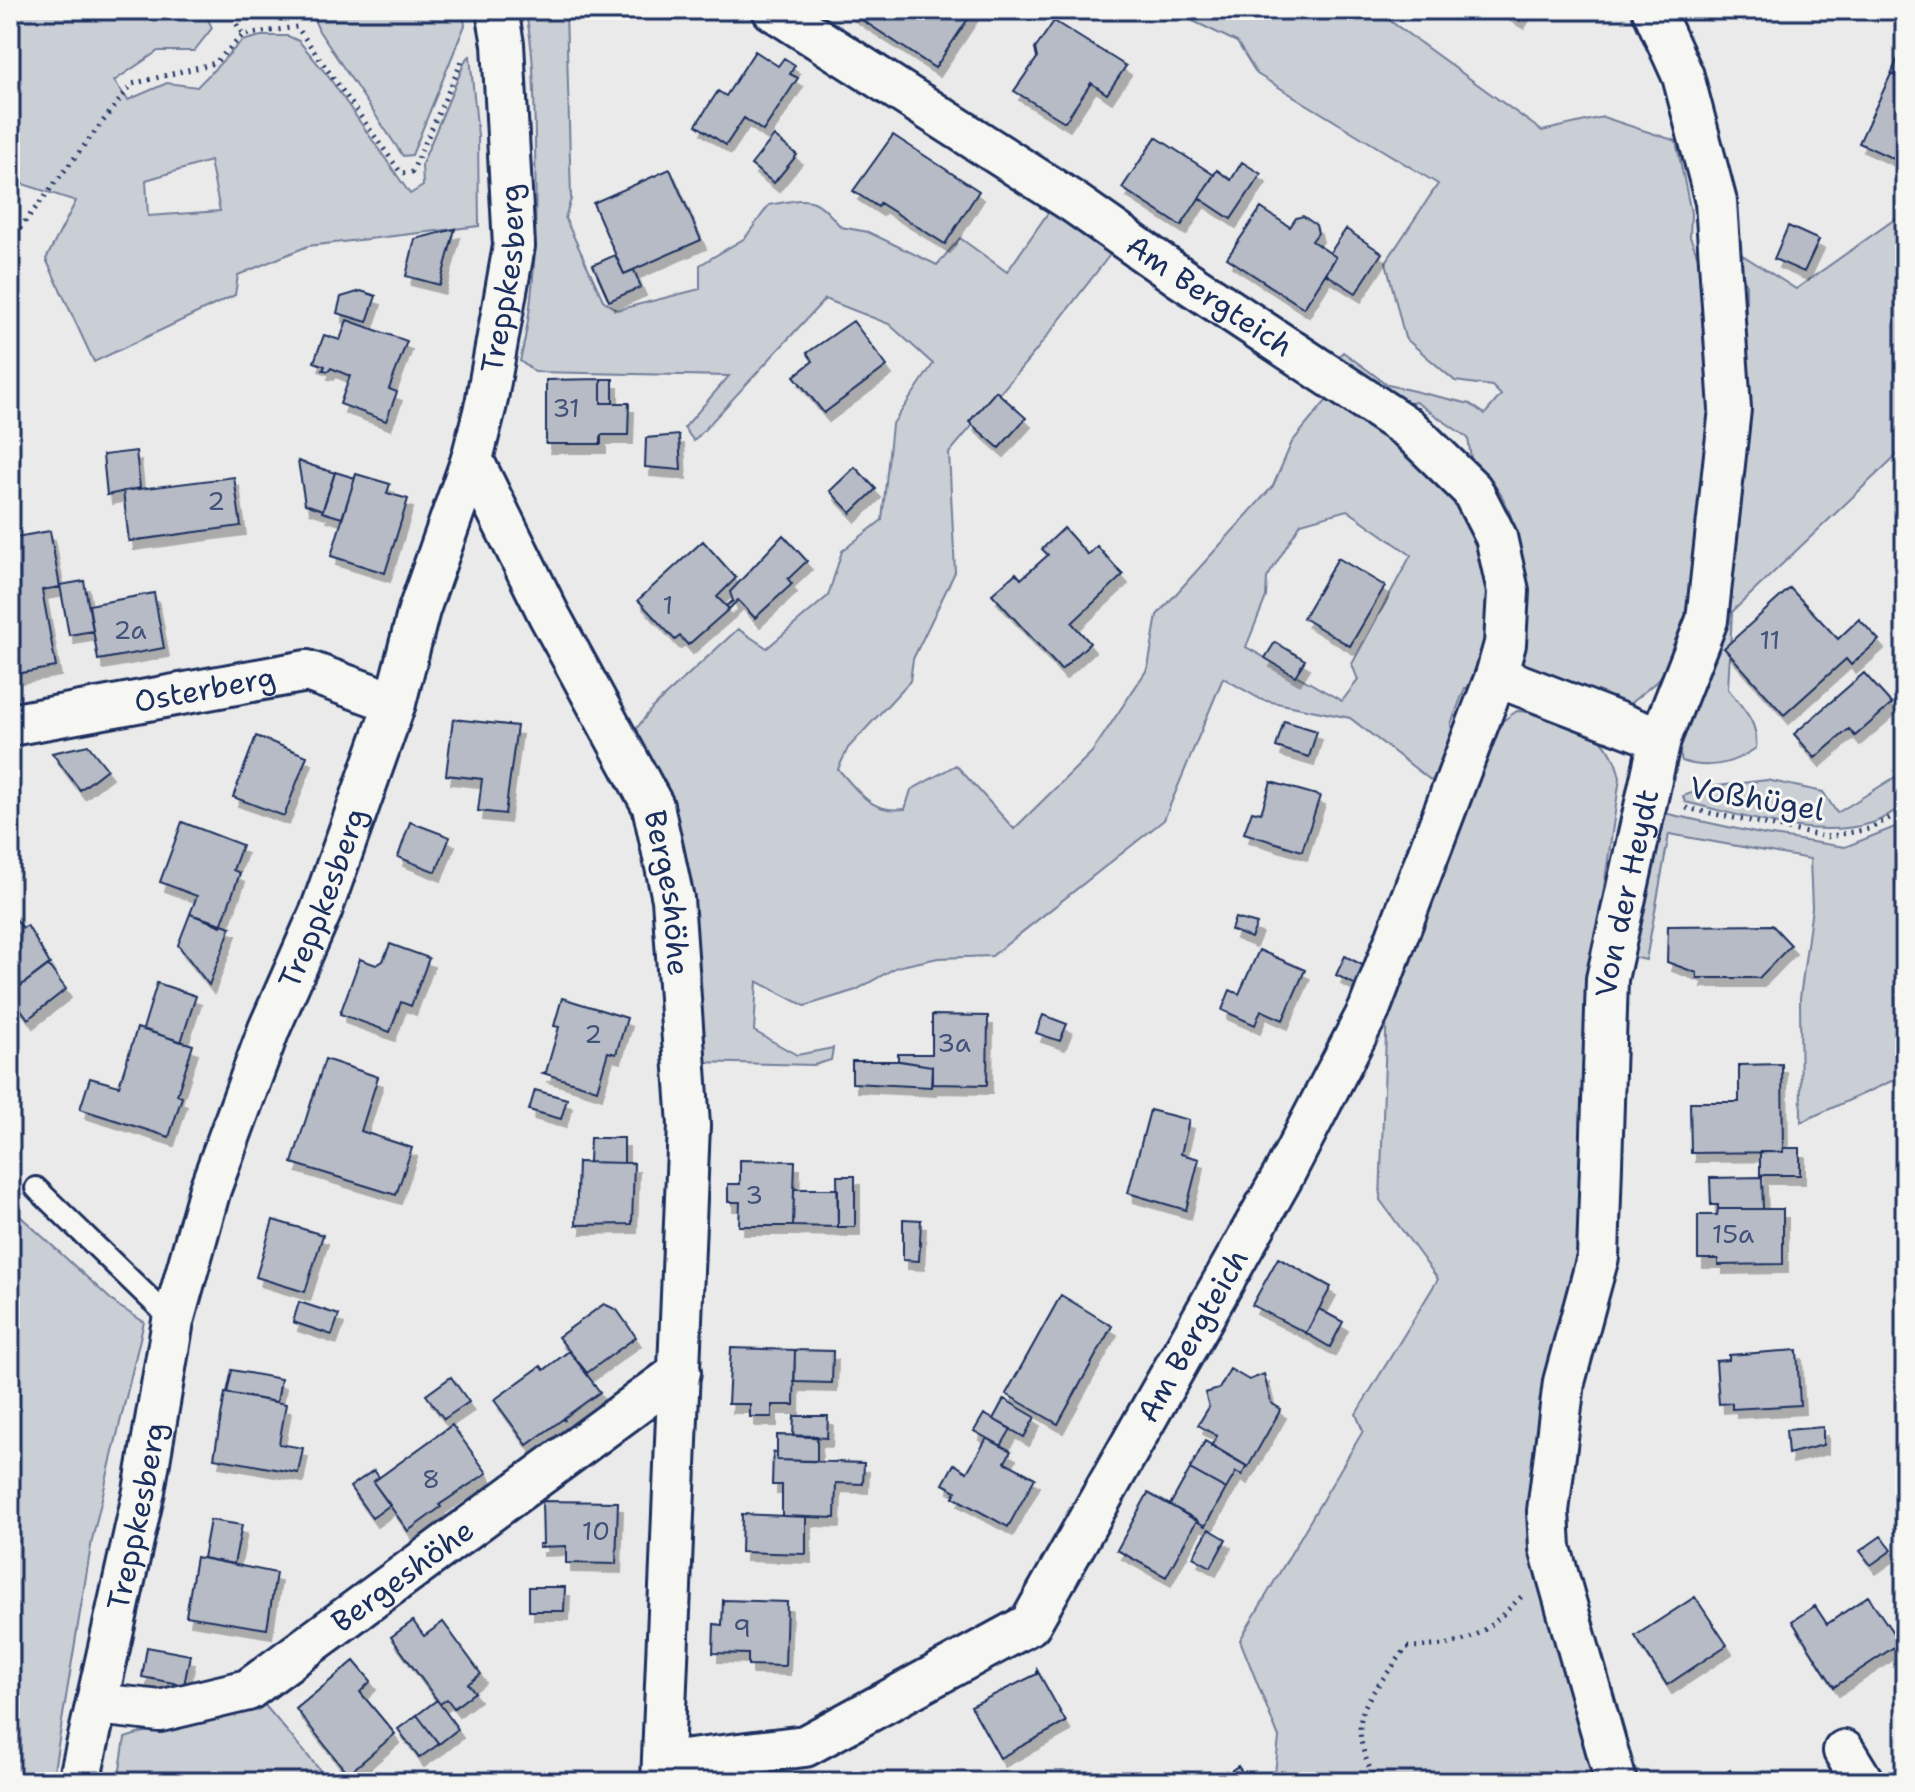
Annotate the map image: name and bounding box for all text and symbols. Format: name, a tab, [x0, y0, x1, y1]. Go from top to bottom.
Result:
street label: Treppkesberg	[471, 183, 534, 376]
street label: Am Bergteich	[1118, 225, 1301, 366]
house number: 31	[552, 390, 580, 425]
house number: 2	[207, 483, 225, 518]
house number: 1	[663, 587, 673, 622]
house number: 2a	[113, 612, 147, 647]
house number: 11	[1760, 622, 1780, 657]
street label: Osterberg	[131, 656, 279, 722]
street label: Voßhügel	[1687, 767, 1828, 830]
street label: Von der Heydt	[1585, 785, 1668, 997]
street label: Treppkesberg	[268, 802, 376, 995]
street label: Bergeshöhe	[634, 806, 699, 977]
house number: 2	[584, 1016, 602, 1051]
house number: 3a	[937, 1025, 971, 1060]
house number: 3	[745, 1177, 763, 1212]
house number: 15a	[1712, 1216, 1754, 1251]
street label: Am Bergteich	[1127, 1241, 1258, 1430]
street label: Treppkesberg	[97, 1419, 175, 1614]
house number: 8	[422, 1461, 440, 1496]
street label: Bergeshöhe	[323, 1510, 482, 1642]
house number: 10	[582, 1513, 610, 1548]
house number: 9	[733, 1610, 751, 1645]

